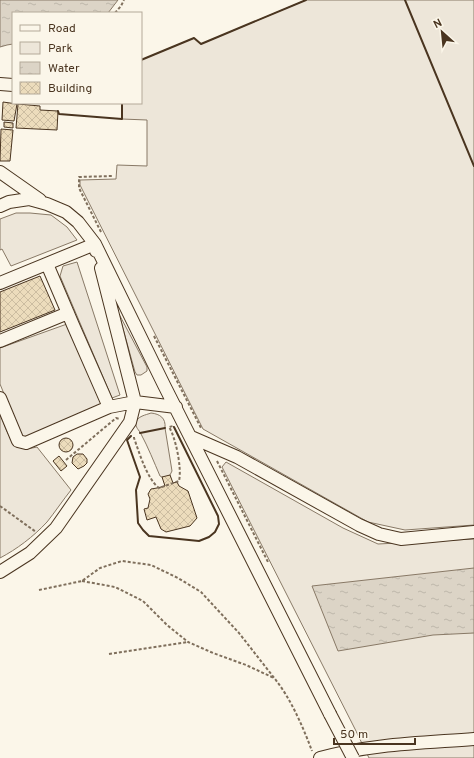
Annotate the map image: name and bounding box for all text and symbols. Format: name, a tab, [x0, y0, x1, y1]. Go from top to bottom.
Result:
legend	[12, 12, 142, 104]
north arrow	[422, 12, 462, 52]
text: N	[431, 16, 445, 32]
text: Road	[48, 21, 76, 37]
text: Park	[48, 41, 73, 57]
text: Water	[48, 61, 80, 77]
text: Building	[48, 81, 92, 97]
scale bar	[334, 720, 415, 746]
text: 50 m	[340, 727, 368, 743]

